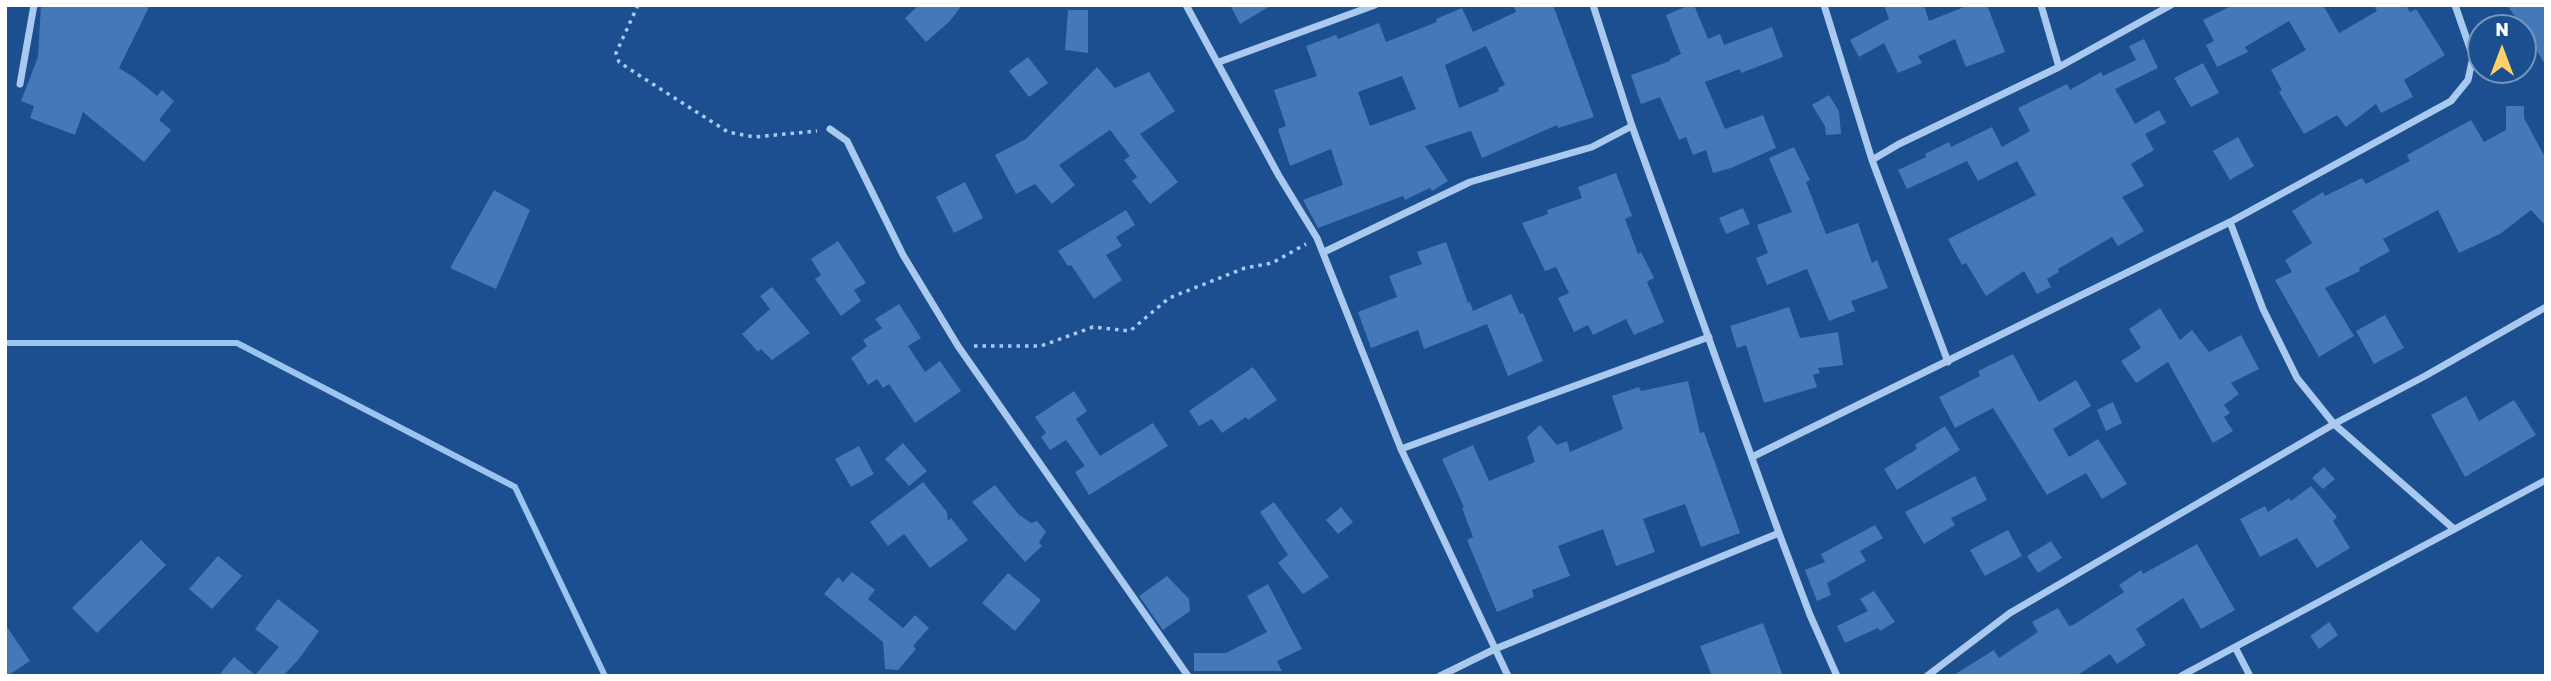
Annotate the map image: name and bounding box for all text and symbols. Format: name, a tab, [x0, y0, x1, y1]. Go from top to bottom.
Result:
north arrow	[2467, 14, 2537, 84]
text: N	[2495, 18, 2509, 41]

